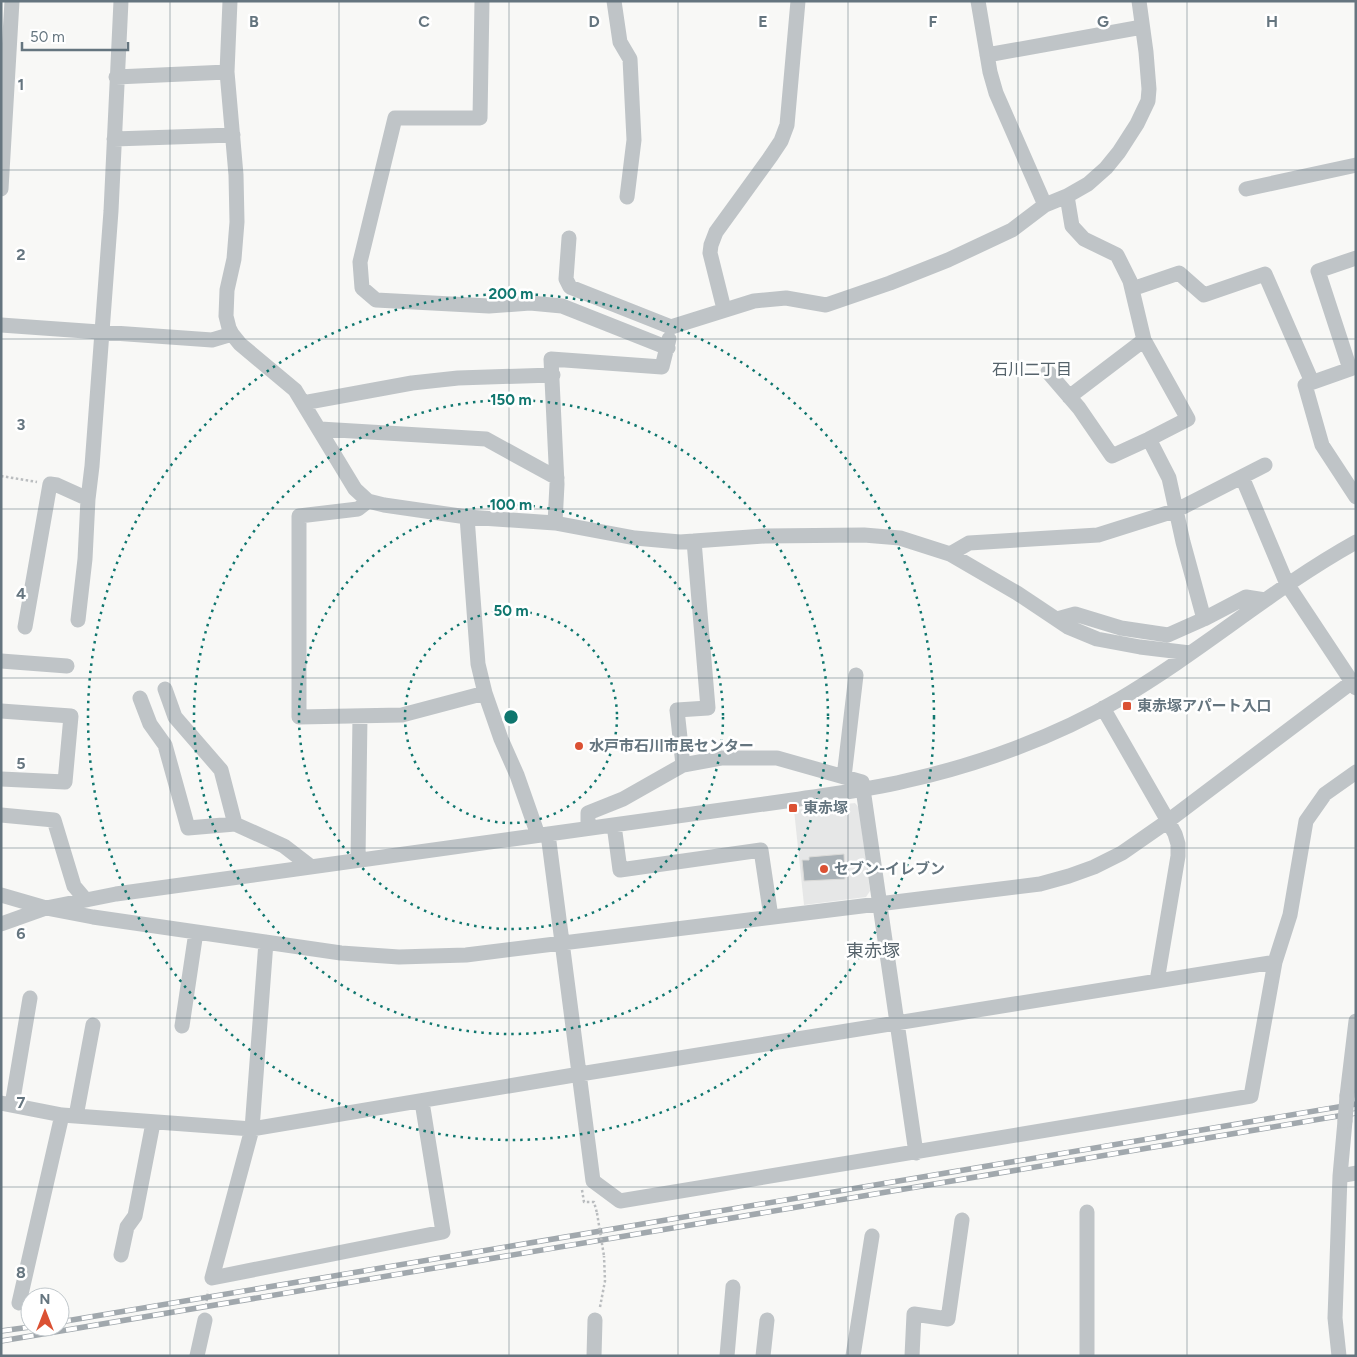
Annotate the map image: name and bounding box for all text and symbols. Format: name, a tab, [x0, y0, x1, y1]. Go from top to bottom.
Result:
text: B	[249, 12, 259, 31]
text: C	[418, 12, 430, 31]
text: D	[588, 12, 600, 31]
text: E	[758, 12, 768, 31]
text: F	[929, 12, 938, 31]
text: G	[1097, 12, 1109, 31]
text: H	[1266, 12, 1278, 31]
scale bar	[22, 20, 129, 52]
text: 50 m	[30, 28, 65, 46]
text: 1	[18, 75, 24, 94]
text: 2	[16, 245, 26, 264]
text: 200 m	[489, 285, 533, 303]
district label: 石川二丁目	[992, 360, 1072, 379]
text: 150 m	[490, 391, 532, 409]
text: 3	[17, 415, 26, 434]
text: 100 m	[490, 496, 532, 514]
text: 4	[16, 584, 26, 603]
text: 50 m	[493, 602, 529, 620]
place label: 東赤塚アパート入口	[1137, 697, 1272, 715]
marker: 東赤塚アパート入口	[1121, 700, 1133, 712]
centre of rings	[502, 708, 520, 726]
place label: 水戸市石川市民センター	[589, 737, 754, 755]
marker: 水戸市石川市民センター	[573, 740, 585, 752]
text: 5	[16, 754, 26, 773]
place label: 東赤塚	[803, 799, 848, 817]
marker: 東赤塚	[787, 802, 799, 814]
place label: セブン-イレブン	[834, 860, 945, 878]
marker: セブン-イレブン	[818, 863, 830, 875]
text: 6	[16, 924, 26, 943]
district label: 東赤塚	[846, 940, 900, 962]
text: 7	[17, 1093, 26, 1112]
text: 8	[16, 1263, 26, 1282]
north arrow	[20, 1287, 70, 1337]
text: N	[40, 1291, 50, 1308]

